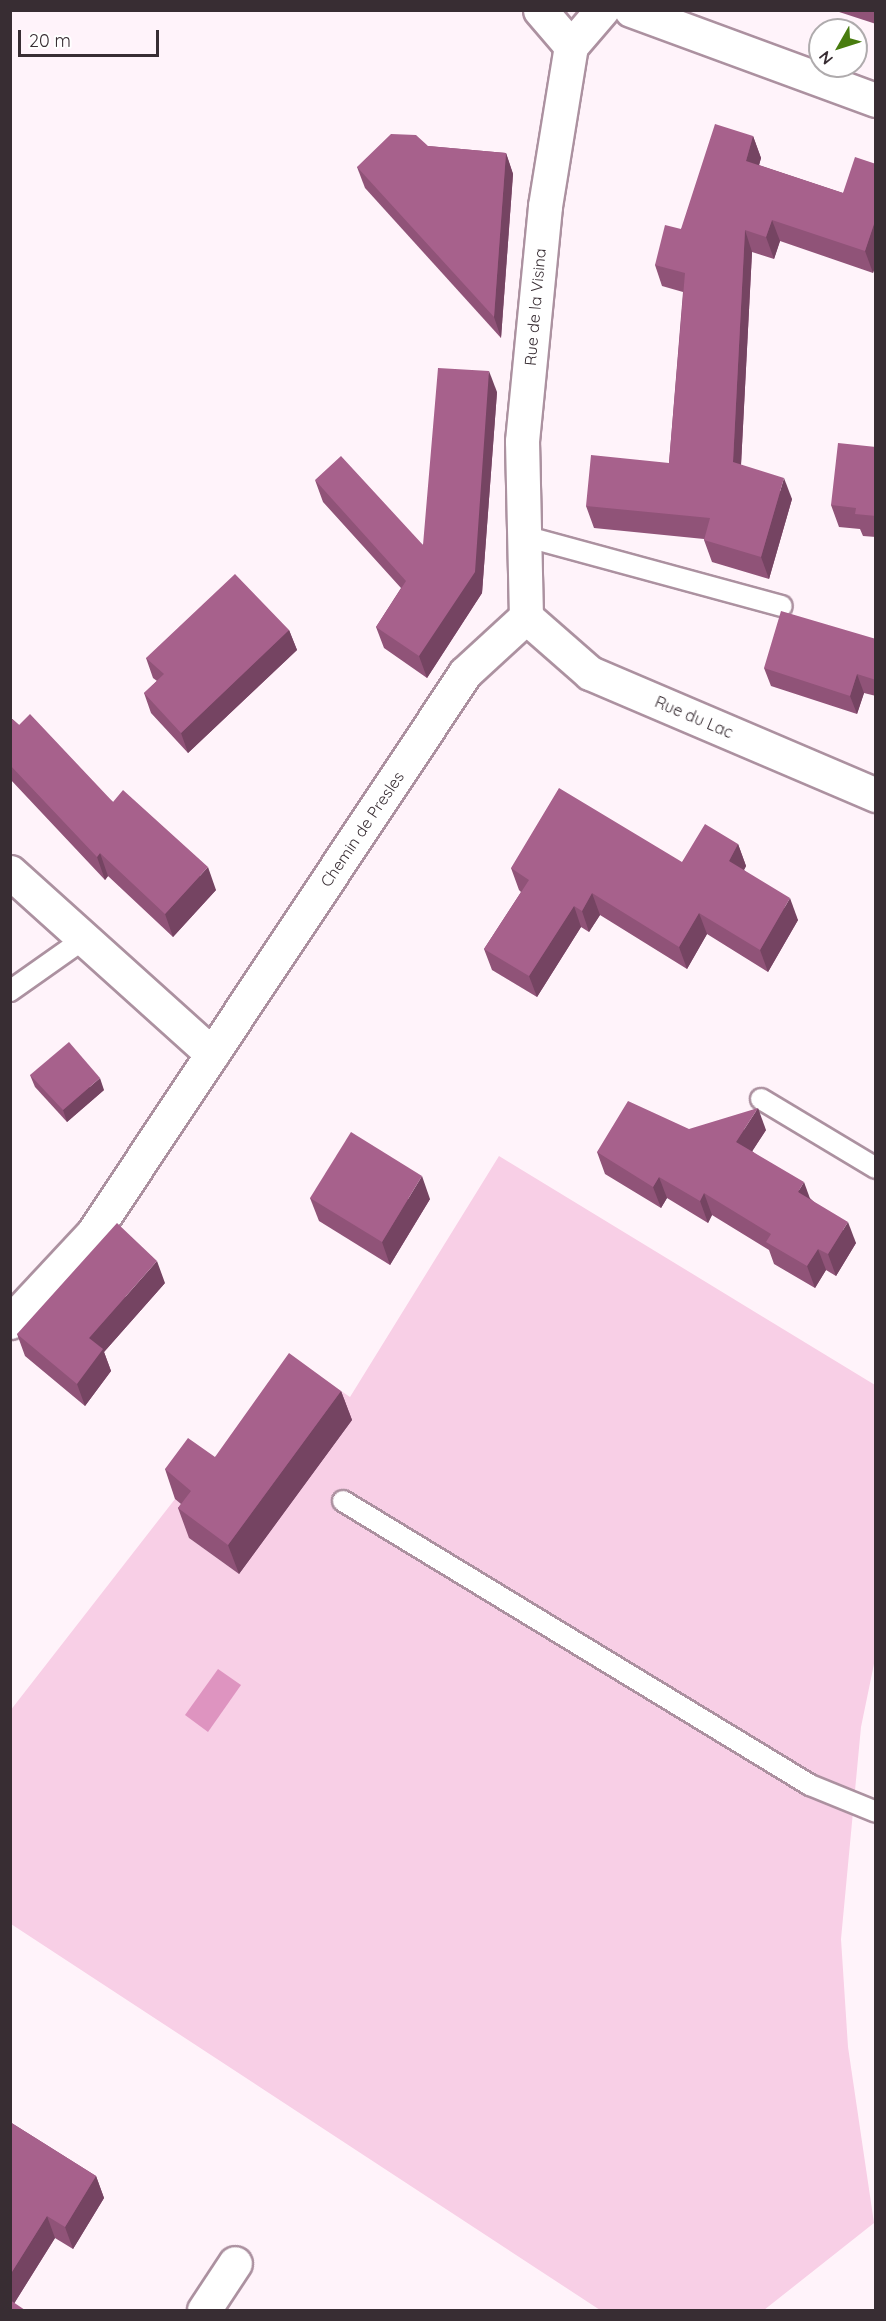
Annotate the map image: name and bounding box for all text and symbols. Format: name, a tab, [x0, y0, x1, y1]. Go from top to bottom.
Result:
scale bar	[21, 18, 162, 56]
north arrow	[808, 18, 868, 78]
text: 20 m	[29, 29, 71, 52]
text: N	[814, 47, 837, 69]
street label: Rue de la Visina	[520, 247, 550, 367]
street label: Rue du Lac	[652, 692, 736, 742]
street label: Chemin de Presles	[316, 768, 408, 890]

